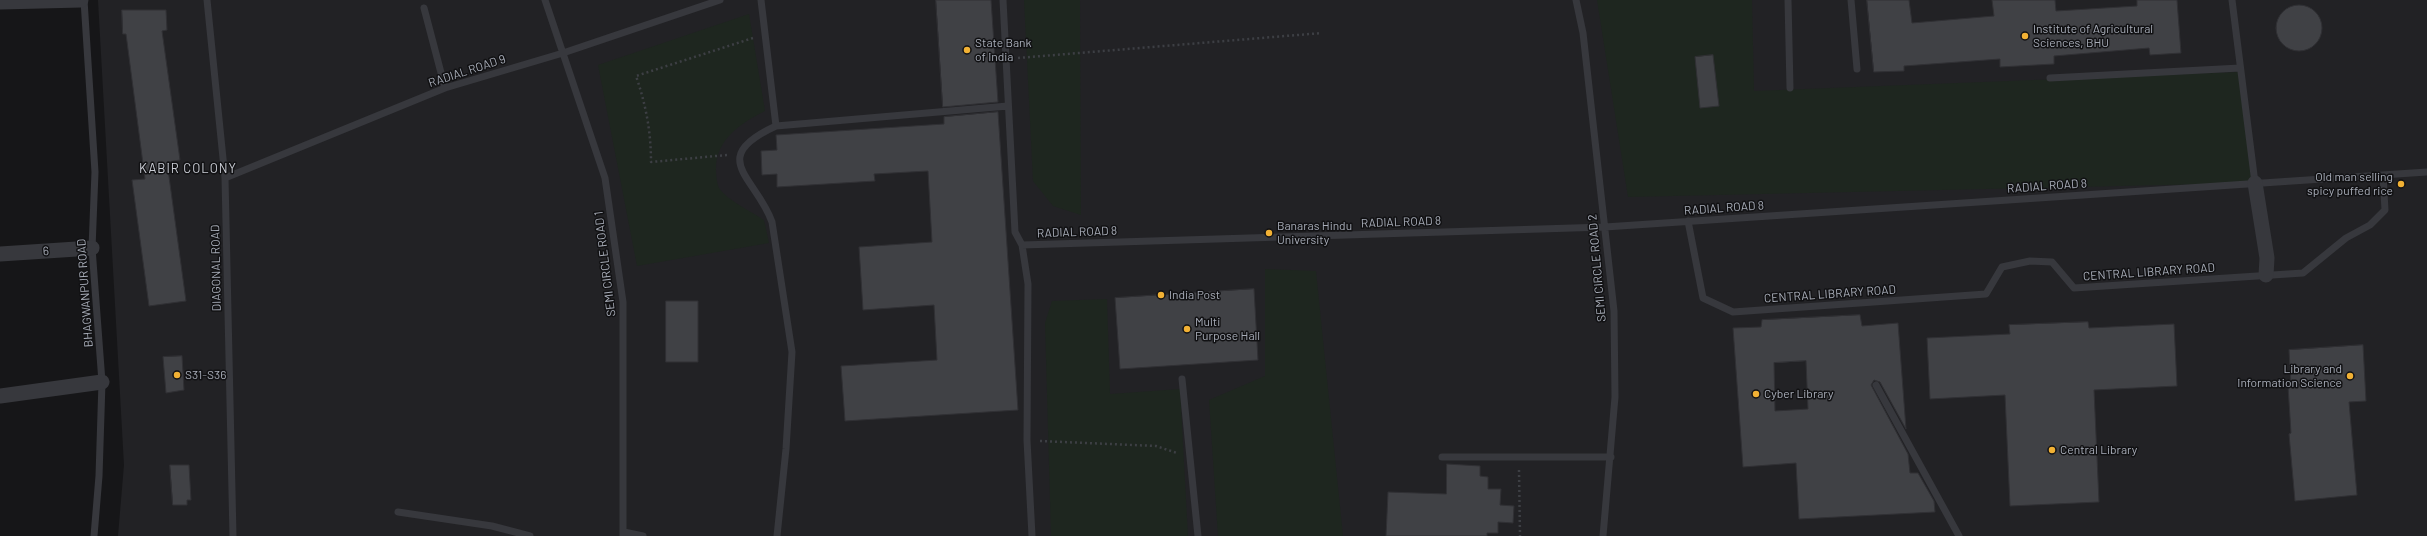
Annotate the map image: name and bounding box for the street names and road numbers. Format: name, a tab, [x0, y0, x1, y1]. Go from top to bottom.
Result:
street label: RADIAL ROAD 9	[427, 52, 507, 90]
street label: RADIAL ROAD 8	[2006, 176, 2088, 196]
street label: RADIAL ROAD 8	[1683, 198, 1765, 218]
street label: SEMI CIRCLE ROAD 1	[591, 211, 619, 317]
street label: RADIAL ROAD 8	[1361, 213, 1441, 231]
street label: SEMI CIRCLE ROAD 2	[1585, 213, 1609, 323]
street label: RADIAL ROAD 8	[1037, 223, 1117, 241]
street label: DIAGONAL ROAD	[208, 225, 224, 311]
street label: BHAGWANPUR ROAD	[74, 238, 96, 348]
street label: 6	[43, 244, 49, 258]
street label: CENTRAL LIBRARY ROAD	[2083, 260, 2215, 284]
street label: CENTRAL LIBRARY ROAD	[1764, 282, 1896, 306]

